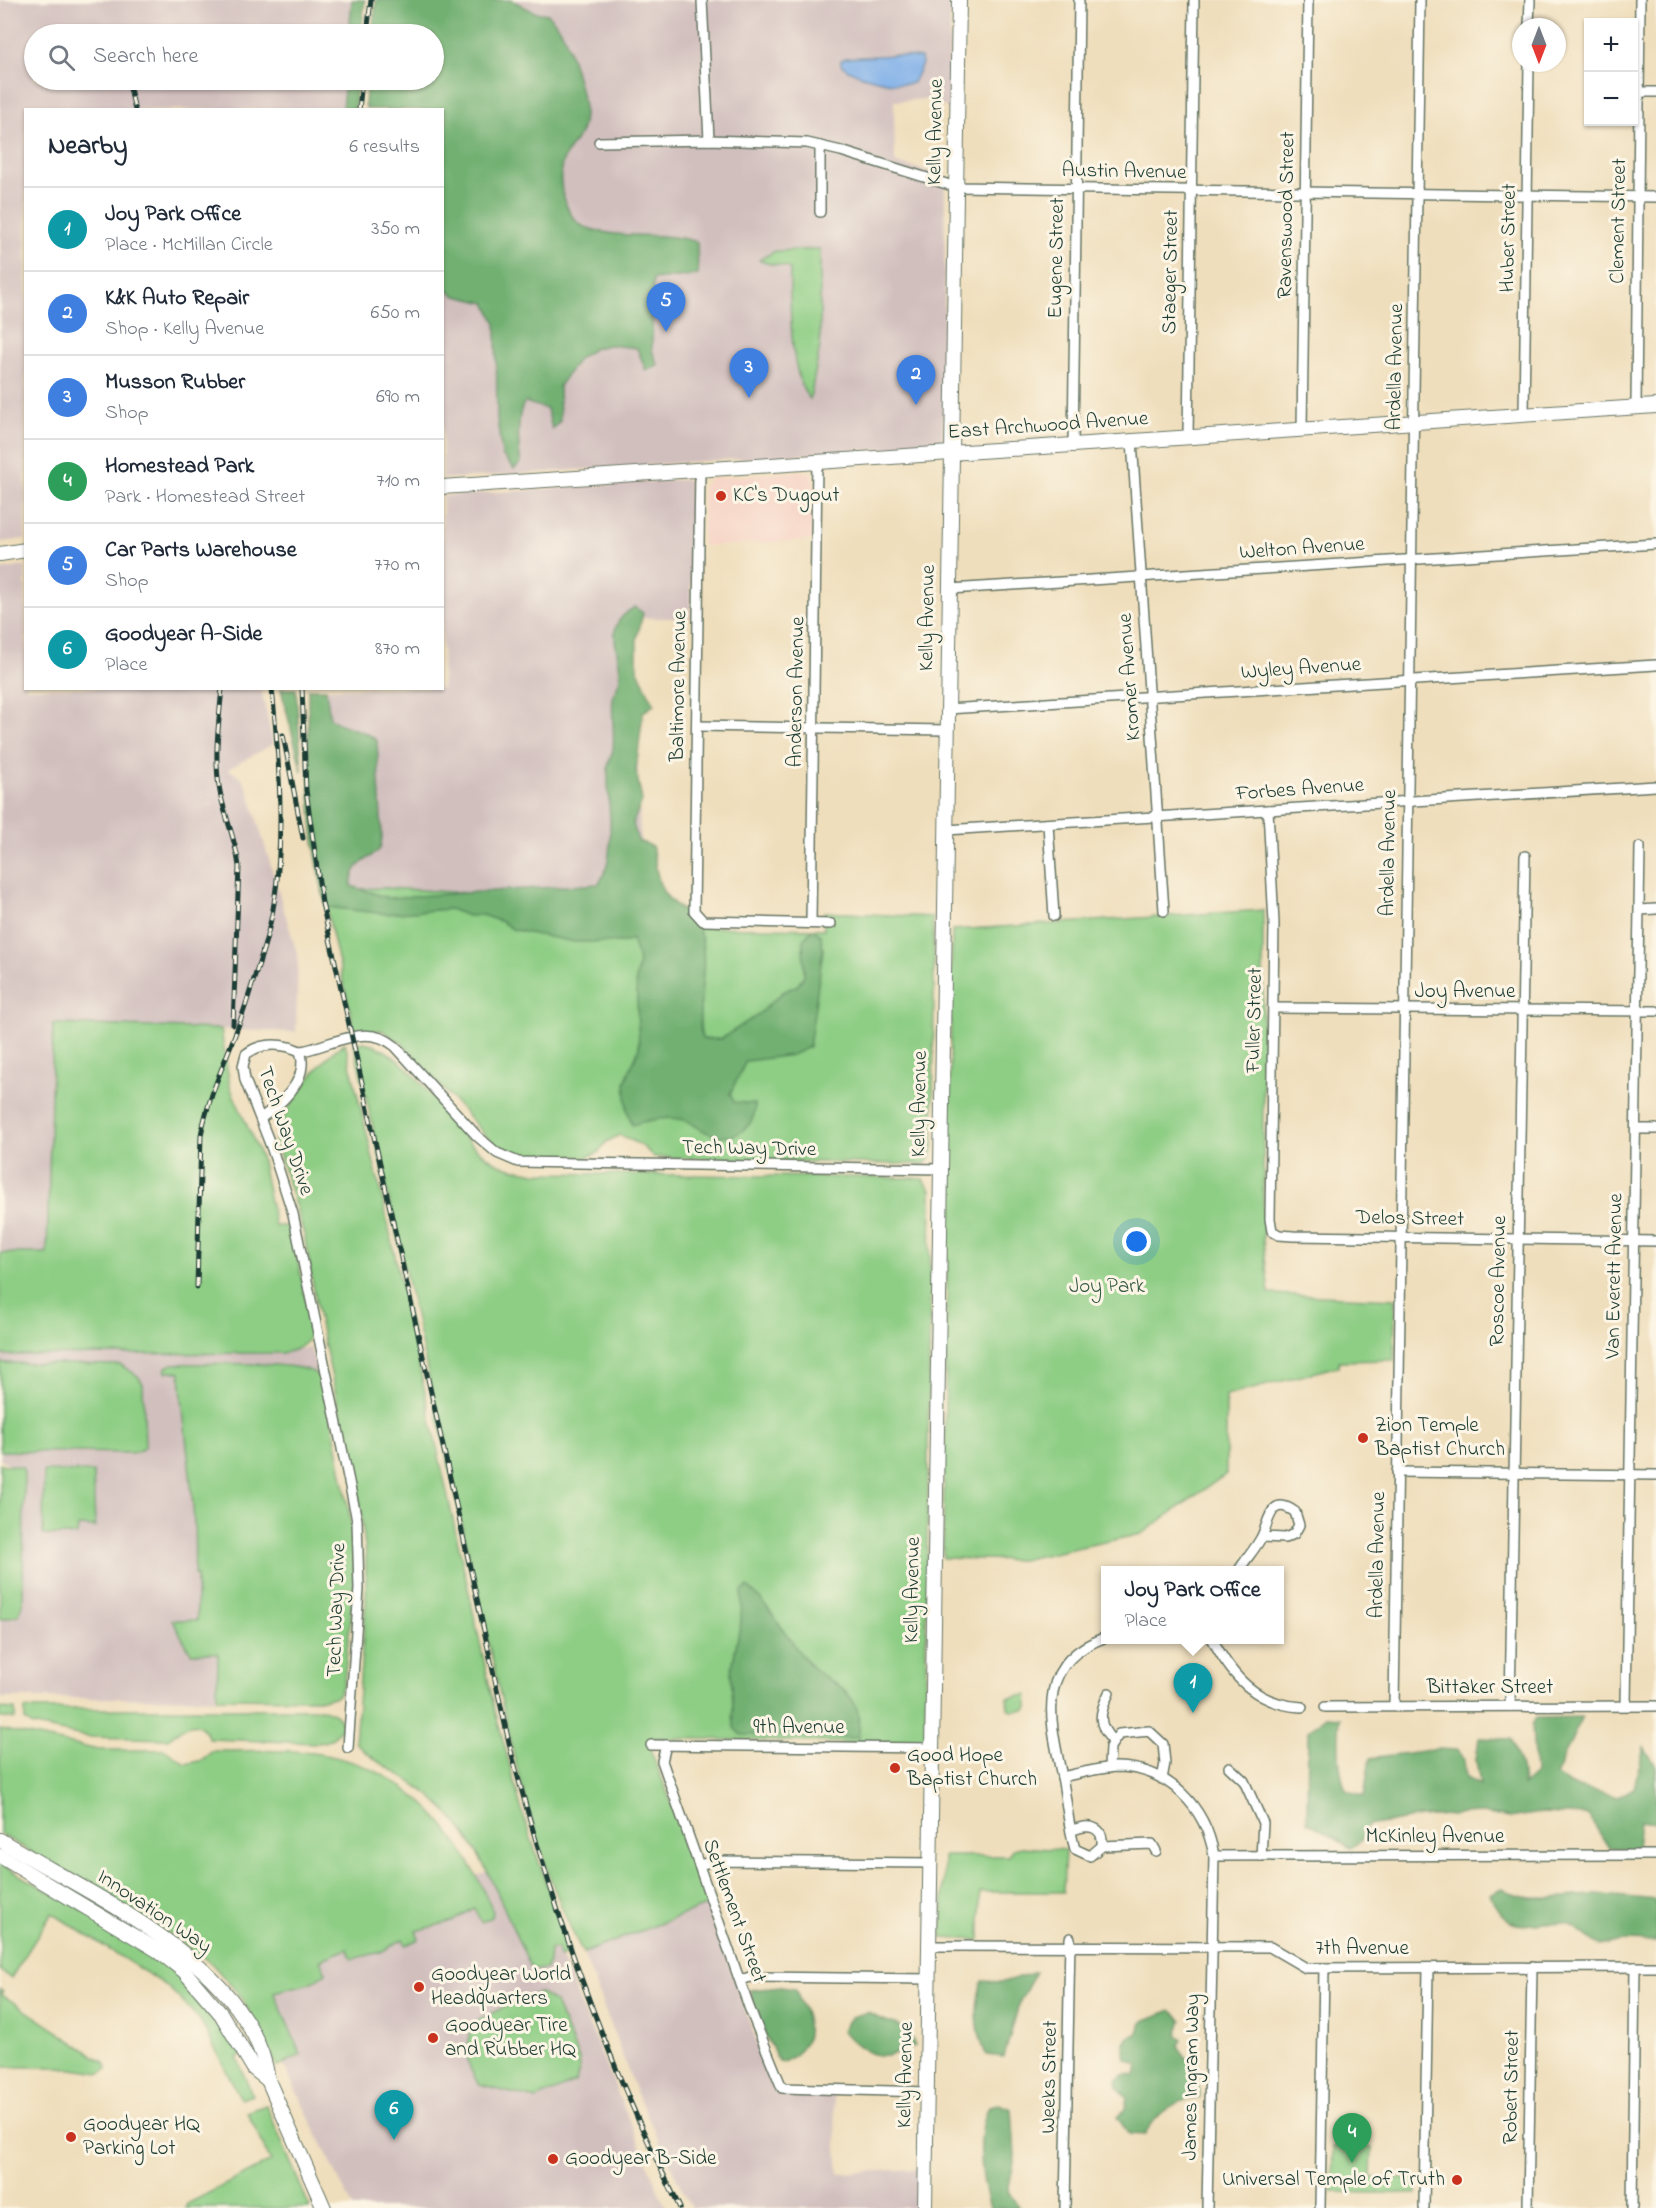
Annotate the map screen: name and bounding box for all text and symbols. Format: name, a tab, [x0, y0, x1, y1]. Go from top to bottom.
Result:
north arrow	[1512, 18, 1566, 72]
map controls	[1584, 18, 1638, 126]
button: +	[1584, 18, 1638, 72]
search box	[24, 24, 444, 90]
icon: search	[45, 41, 78, 74]
text: Search here	[93, 41, 198, 73]
button: −	[1584, 72, 1638, 126]
street label: Kelly Avenue	[920, 78, 954, 185]
text: Nearby	[48, 128, 127, 166]
street label: Ravenswood Street	[1271, 131, 1303, 299]
text: 6 results	[349, 133, 420, 162]
street label: Austin Avenue	[1061, 156, 1187, 188]
street label: Clement Street	[1603, 158, 1635, 284]
street label: Huber Street	[1493, 183, 1525, 293]
street label: Eugene Street	[1041, 197, 1075, 319]
text: Joy Park Office	[105, 199, 241, 231]
street label: Staeger Street	[1155, 209, 1189, 335]
text: 1	[64, 215, 71, 244]
text: 350 m	[371, 215, 420, 244]
text: Place · McMillan Circle	[105, 231, 273, 260]
pin: 5	[646, 282, 686, 332]
text: K&K Auto Repair	[105, 283, 249, 315]
text: 2	[63, 299, 72, 328]
text: 650 m	[371, 299, 420, 328]
street label: Ardella Avenue	[1380, 303, 1412, 431]
text: Shop · Kelly Avenue	[105, 315, 264, 344]
pin: 3	[730, 348, 768, 398]
pin: 2	[896, 356, 936, 405]
text: Musson Rubber	[105, 367, 245, 399]
text: 3	[63, 383, 72, 412]
text: 690 m	[376, 383, 420, 412]
text: Shop	[105, 399, 149, 428]
street label: East Archwood Avenue	[947, 404, 1150, 448]
text: Homestead Park	[105, 451, 254, 483]
text: 4	[63, 467, 72, 496]
text: 710 m	[376, 467, 420, 496]
place label: KC's Dugout	[733, 481, 840, 513]
text: Park · Homestead Street	[105, 483, 305, 512]
marker: KC's Dugout	[714, 489, 728, 503]
street label: Welton Avenue	[1238, 530, 1366, 568]
text: Car Parts Warehouse	[105, 535, 297, 567]
text: 5	[62, 551, 73, 580]
text: 770 m	[374, 551, 420, 580]
street label: Kelly Avenue	[912, 564, 946, 671]
text: Shop	[105, 567, 149, 596]
street label: Baltimore Avenue	[663, 610, 695, 763]
street label: Kromer Avenue	[1111, 612, 1149, 742]
street label: Anderson Avenue	[781, 616, 813, 768]
text: Goodyear A-Side	[105, 619, 262, 651]
text: 6	[63, 635, 72, 664]
text: 870 m	[375, 635, 420, 664]
street label: Wyley Avenue	[1240, 650, 1363, 690]
text: Place	[105, 651, 147, 680]
street label: Forbes Avenue	[1234, 771, 1366, 810]
street label: Ardella Avenue	[1373, 789, 1405, 917]
street label: Fuller Street	[1239, 967, 1271, 1074]
street label: Joy Avenue	[1415, 977, 1516, 1009]
street label: Kelly Avenue	[904, 1050, 938, 1157]
street label: Tech Way Drive	[247, 1063, 321, 1201]
street label: Tech Way Drive	[682, 1133, 817, 1167]
street label: Van Everett Avenue	[1599, 1192, 1631, 1360]
street label: Delos Street	[1355, 1203, 1464, 1235]
street label: Roscoe Avenue	[1483, 1215, 1515, 1347]
your location	[1122, 1227, 1151, 1256]
park label: Joy Park	[1069, 1272, 1146, 1304]
place label: Zion Temple Baptist Church	[1374, 1411, 1505, 1465]
marker: Zion Temple Baptist Church	[1356, 1431, 1370, 1445]
street label: Ardella Avenue	[1362, 1491, 1394, 1619]
street label: Kelly Avenue	[897, 1536, 931, 1643]
street label: Tech Way Drive	[320, 1542, 356, 1678]
popup	[1101, 1566, 1284, 1644]
text: Joy Park Office	[1124, 1575, 1261, 1607]
text: Place	[1124, 1607, 1167, 1636]
pin: 1	[1174, 1664, 1212, 1713]
street label: Bittaker Street	[1426, 1673, 1553, 1703]
street label: 9th Avenue	[753, 1713, 845, 1743]
place label: Good Hope Baptist Church	[906, 1741, 1037, 1795]
marker: Good Hope Baptist Church	[888, 1761, 902, 1775]
street label: McKinley Avenue	[1365, 1822, 1505, 1854]
street label: Settlement Street	[694, 1835, 774, 1987]
street label: Innovation Way	[89, 1862, 217, 1963]
street label: 7th Avenue	[1315, 1934, 1409, 1964]
place label: Goodyear World Headquarters	[431, 1960, 571, 2014]
marker: Goodyear World Headquarters	[412, 1980, 426, 1994]
street label: James Ingram Way	[1176, 1993, 1210, 2161]
place label: Goodyear Tire and Rubber HQ	[445, 2011, 576, 2065]
street label: Weeks Street	[1034, 2020, 1066, 2134]
street label: Kelly Avenue	[890, 2021, 924, 2128]
street label: Robert Street	[1496, 2030, 1528, 2144]
marker: Goodyear Tire and Rubber HQ	[426, 2031, 440, 2045]
pin: 6	[374, 2090, 414, 2140]
place label: Goodyear HQ Parking Lot	[83, 2110, 200, 2166]
pin: 4	[1332, 2114, 1372, 2163]
marker: Goodyear HQ Parking Lot	[64, 2130, 78, 2144]
place label: Goodyear B-Side	[565, 2144, 717, 2176]
marker: Goodyear B-Side	[546, 2152, 560, 2166]
place label: Universal Temple of Truth	[1222, 2165, 1445, 2195]
marker: Universal Temple of Truth	[1450, 2173, 1464, 2187]

